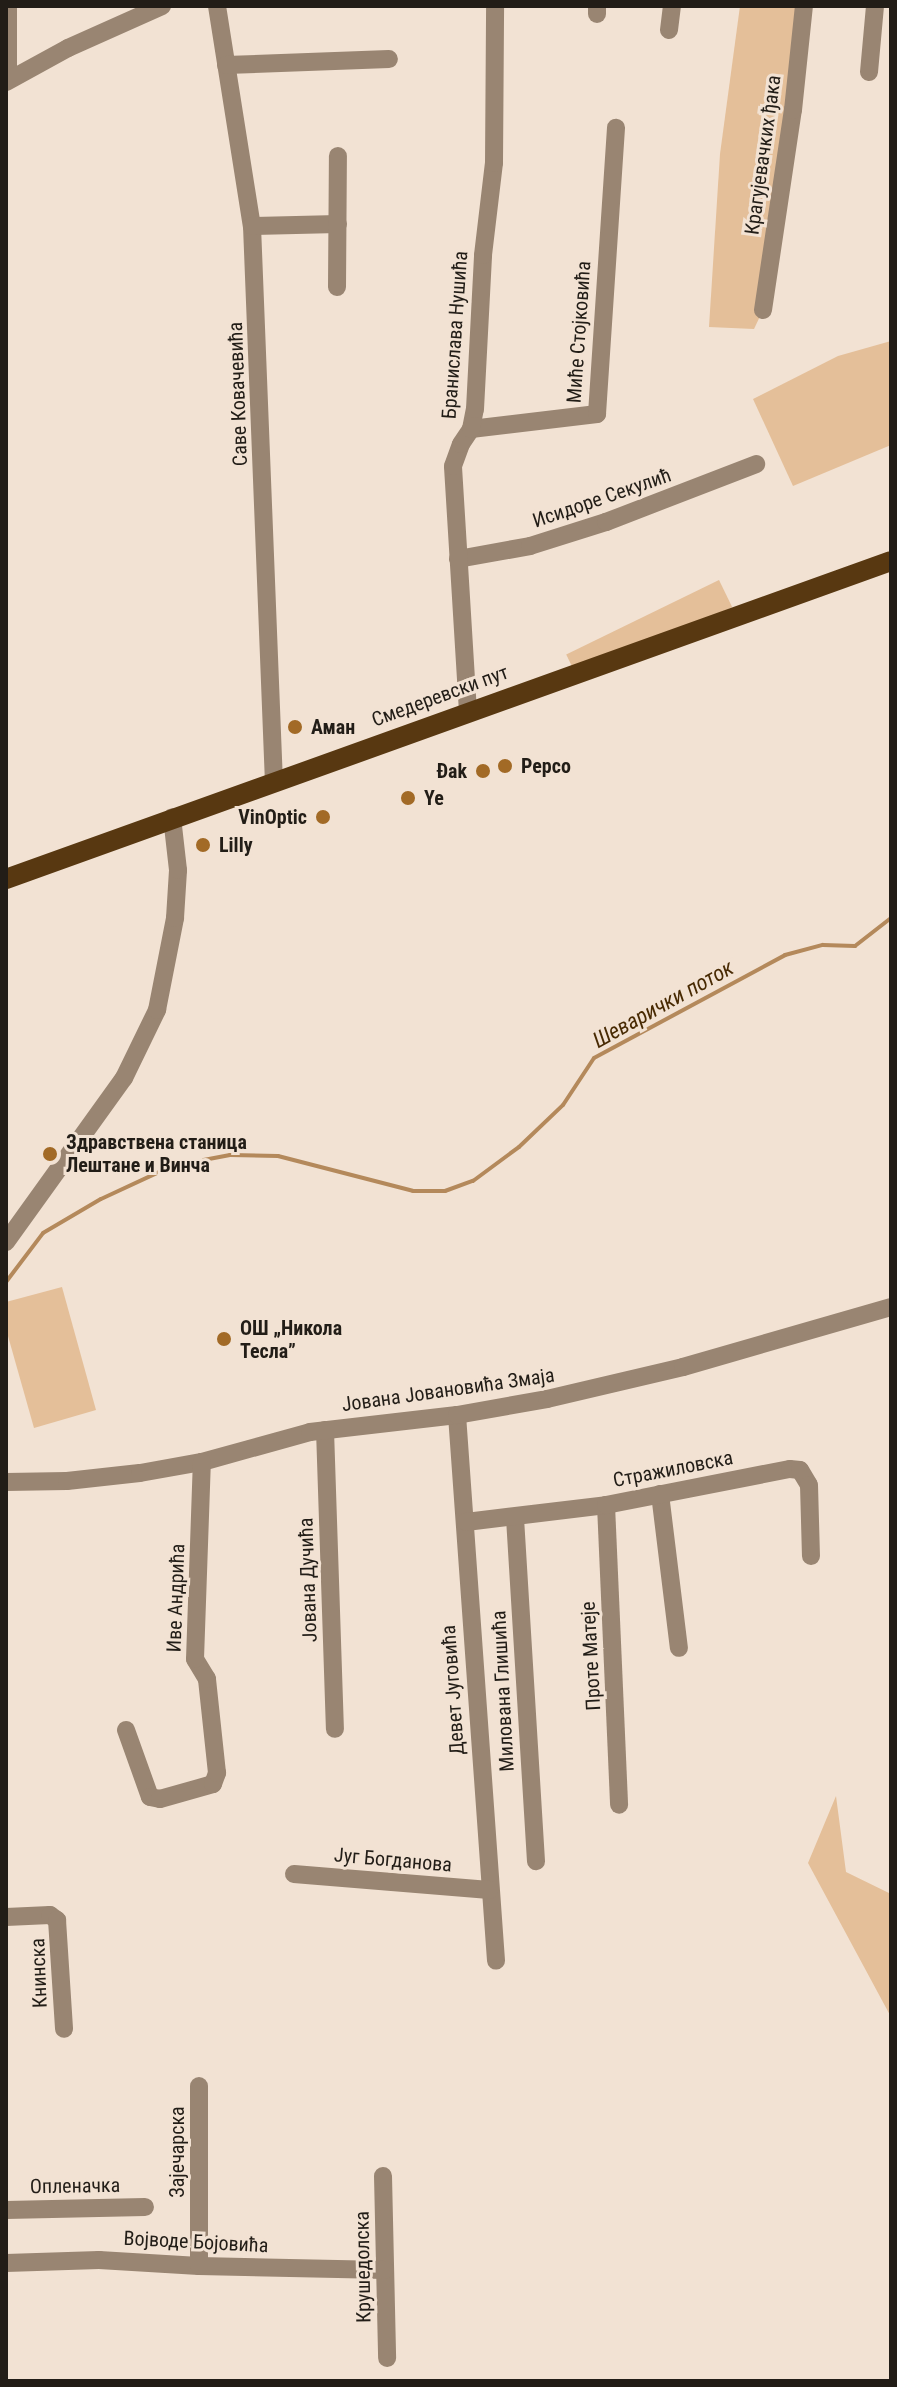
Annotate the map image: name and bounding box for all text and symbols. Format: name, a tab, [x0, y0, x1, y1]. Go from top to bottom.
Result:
street label: Крагујевачких ђака	[740, 74, 786, 236]
street label: Бранислава Нушића	[437, 250, 473, 420]
street label: Миће Стојковића	[562, 260, 596, 404]
street label: Саве Ковачевића	[223, 321, 253, 467]
street label: Исидоре Секулић	[530, 463, 674, 533]
street label: Смедеревски пут	[368, 660, 512, 732]
place label: Аман	[311, 715, 355, 739]
marker: Аман	[286, 718, 304, 736]
place label: Pepco	[521, 754, 571, 778]
marker: Pepco	[496, 757, 514, 775]
place label: Đak	[436, 759, 467, 783]
marker: Đak	[474, 762, 492, 780]
place label: Ye	[424, 786, 444, 810]
marker: Ye	[399, 789, 417, 807]
place label: VinOptic	[238, 805, 307, 829]
marker: VinOptic	[314, 808, 332, 826]
place label: Lilly	[219, 833, 253, 857]
marker: Lilly	[194, 836, 212, 854]
water label: Шеварички поток	[588, 954, 738, 1054]
place label: Здравствена станица Лештане и Винча	[66, 1130, 247, 1177]
marker: Здравствена станица Лештане и Винча	[41, 1145, 59, 1163]
place label: ОШ „Никола Тесла”	[240, 1316, 342, 1363]
marker: ОШ „Никола Тесла”	[215, 1330, 233, 1348]
street label: Јована Јовановића Змаја	[340, 1363, 556, 1417]
street label: Стражиловска	[611, 1446, 735, 1492]
street label: Јована Дучића	[294, 1517, 322, 1643]
street label: Иве Андрића	[162, 1543, 190, 1653]
street label: Проте Матеје	[576, 1601, 606, 1711]
street label: Милована Глишића	[487, 1610, 519, 1772]
street label: Девет Југовића	[436, 1624, 470, 1756]
street label: Југ Богданова	[333, 1843, 453, 1877]
street label: Книнска	[26, 1938, 52, 2008]
street label: Зајечарска	[165, 2106, 189, 2198]
street label: Опленачка	[30, 2173, 120, 2199]
street label: Крушедолска	[350, 2211, 376, 2323]
street label: Војводе Бојовића	[123, 2226, 269, 2258]

